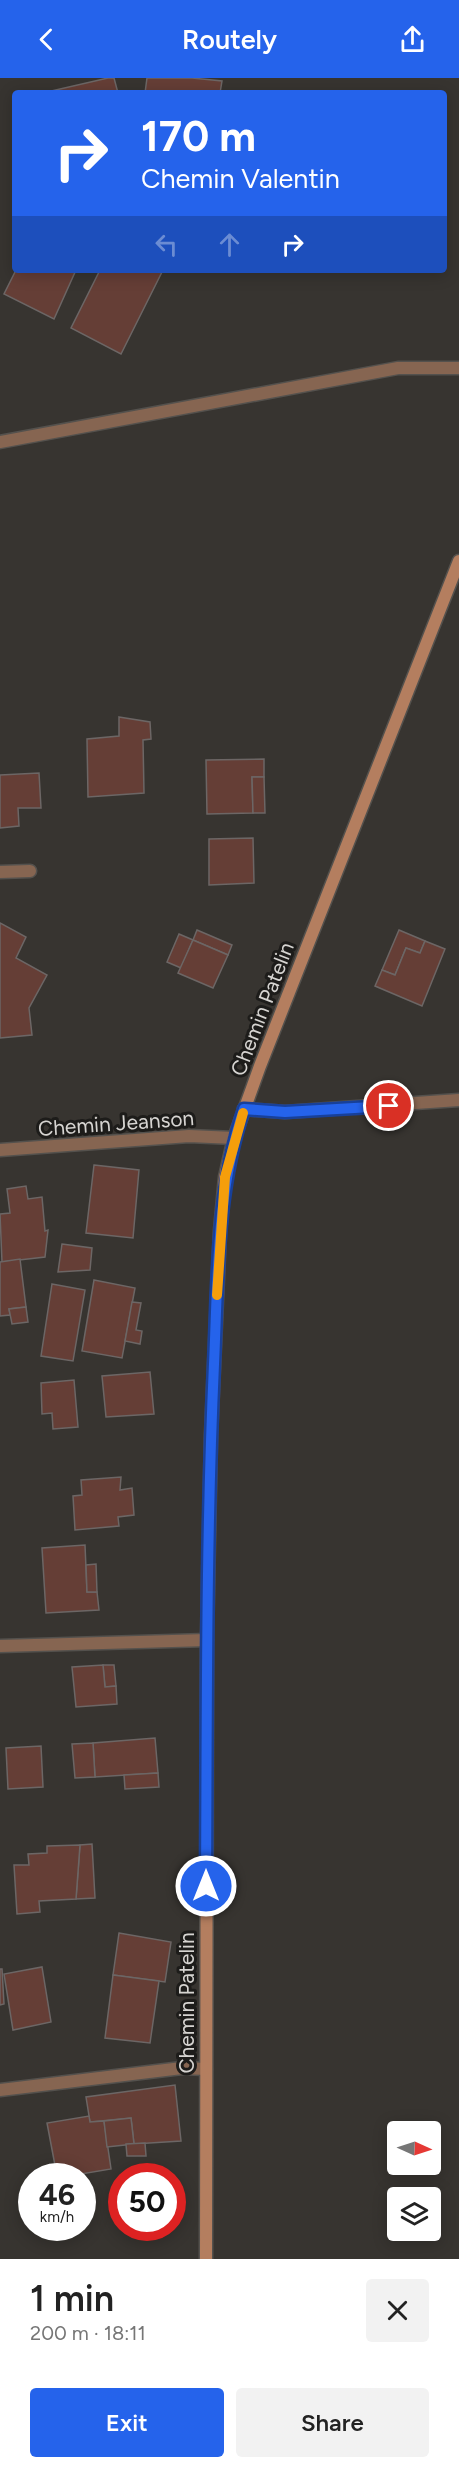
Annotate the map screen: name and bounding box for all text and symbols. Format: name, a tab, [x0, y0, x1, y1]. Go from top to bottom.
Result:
icon: back	[30, 23, 63, 56]
text: Routely	[182, 23, 277, 56]
icon: share	[396, 23, 429, 56]
text: 170 m	[141, 111, 256, 162]
icon: right	[42, 114, 120, 192]
text: Chemin Valentin	[141, 162, 340, 195]
icon: left	[150, 228, 183, 261]
icon: ahead	[213, 228, 246, 261]
icon: right	[276, 228, 309, 261]
street label: Chemin Patelin	[225, 939, 299, 1079]
pin	[363, 1080, 414, 1131]
icon: arrive	[372, 1089, 405, 1122]
street label: Chemin Jeanson	[37, 1105, 195, 1141]
position arrow	[174, 1854, 238, 1918]
street label: Chemin Patelin	[174, 1932, 199, 2074]
north arrow	[387, 2121, 441, 2175]
map controls	[387, 2121, 441, 2241]
speed limit sign: 50	[108, 2163, 186, 2241]
text: 46	[39, 2176, 75, 2213]
button: layers	[387, 2187, 441, 2241]
text: km/h	[40, 2208, 74, 2226]
text: 1 min	[30, 2277, 114, 2320]
button: close	[366, 2279, 429, 2342]
text: 200 m · 18:11	[30, 2321, 146, 2345]
button: Exit	[30, 2388, 224, 2457]
button: Share	[236, 2388, 429, 2457]

